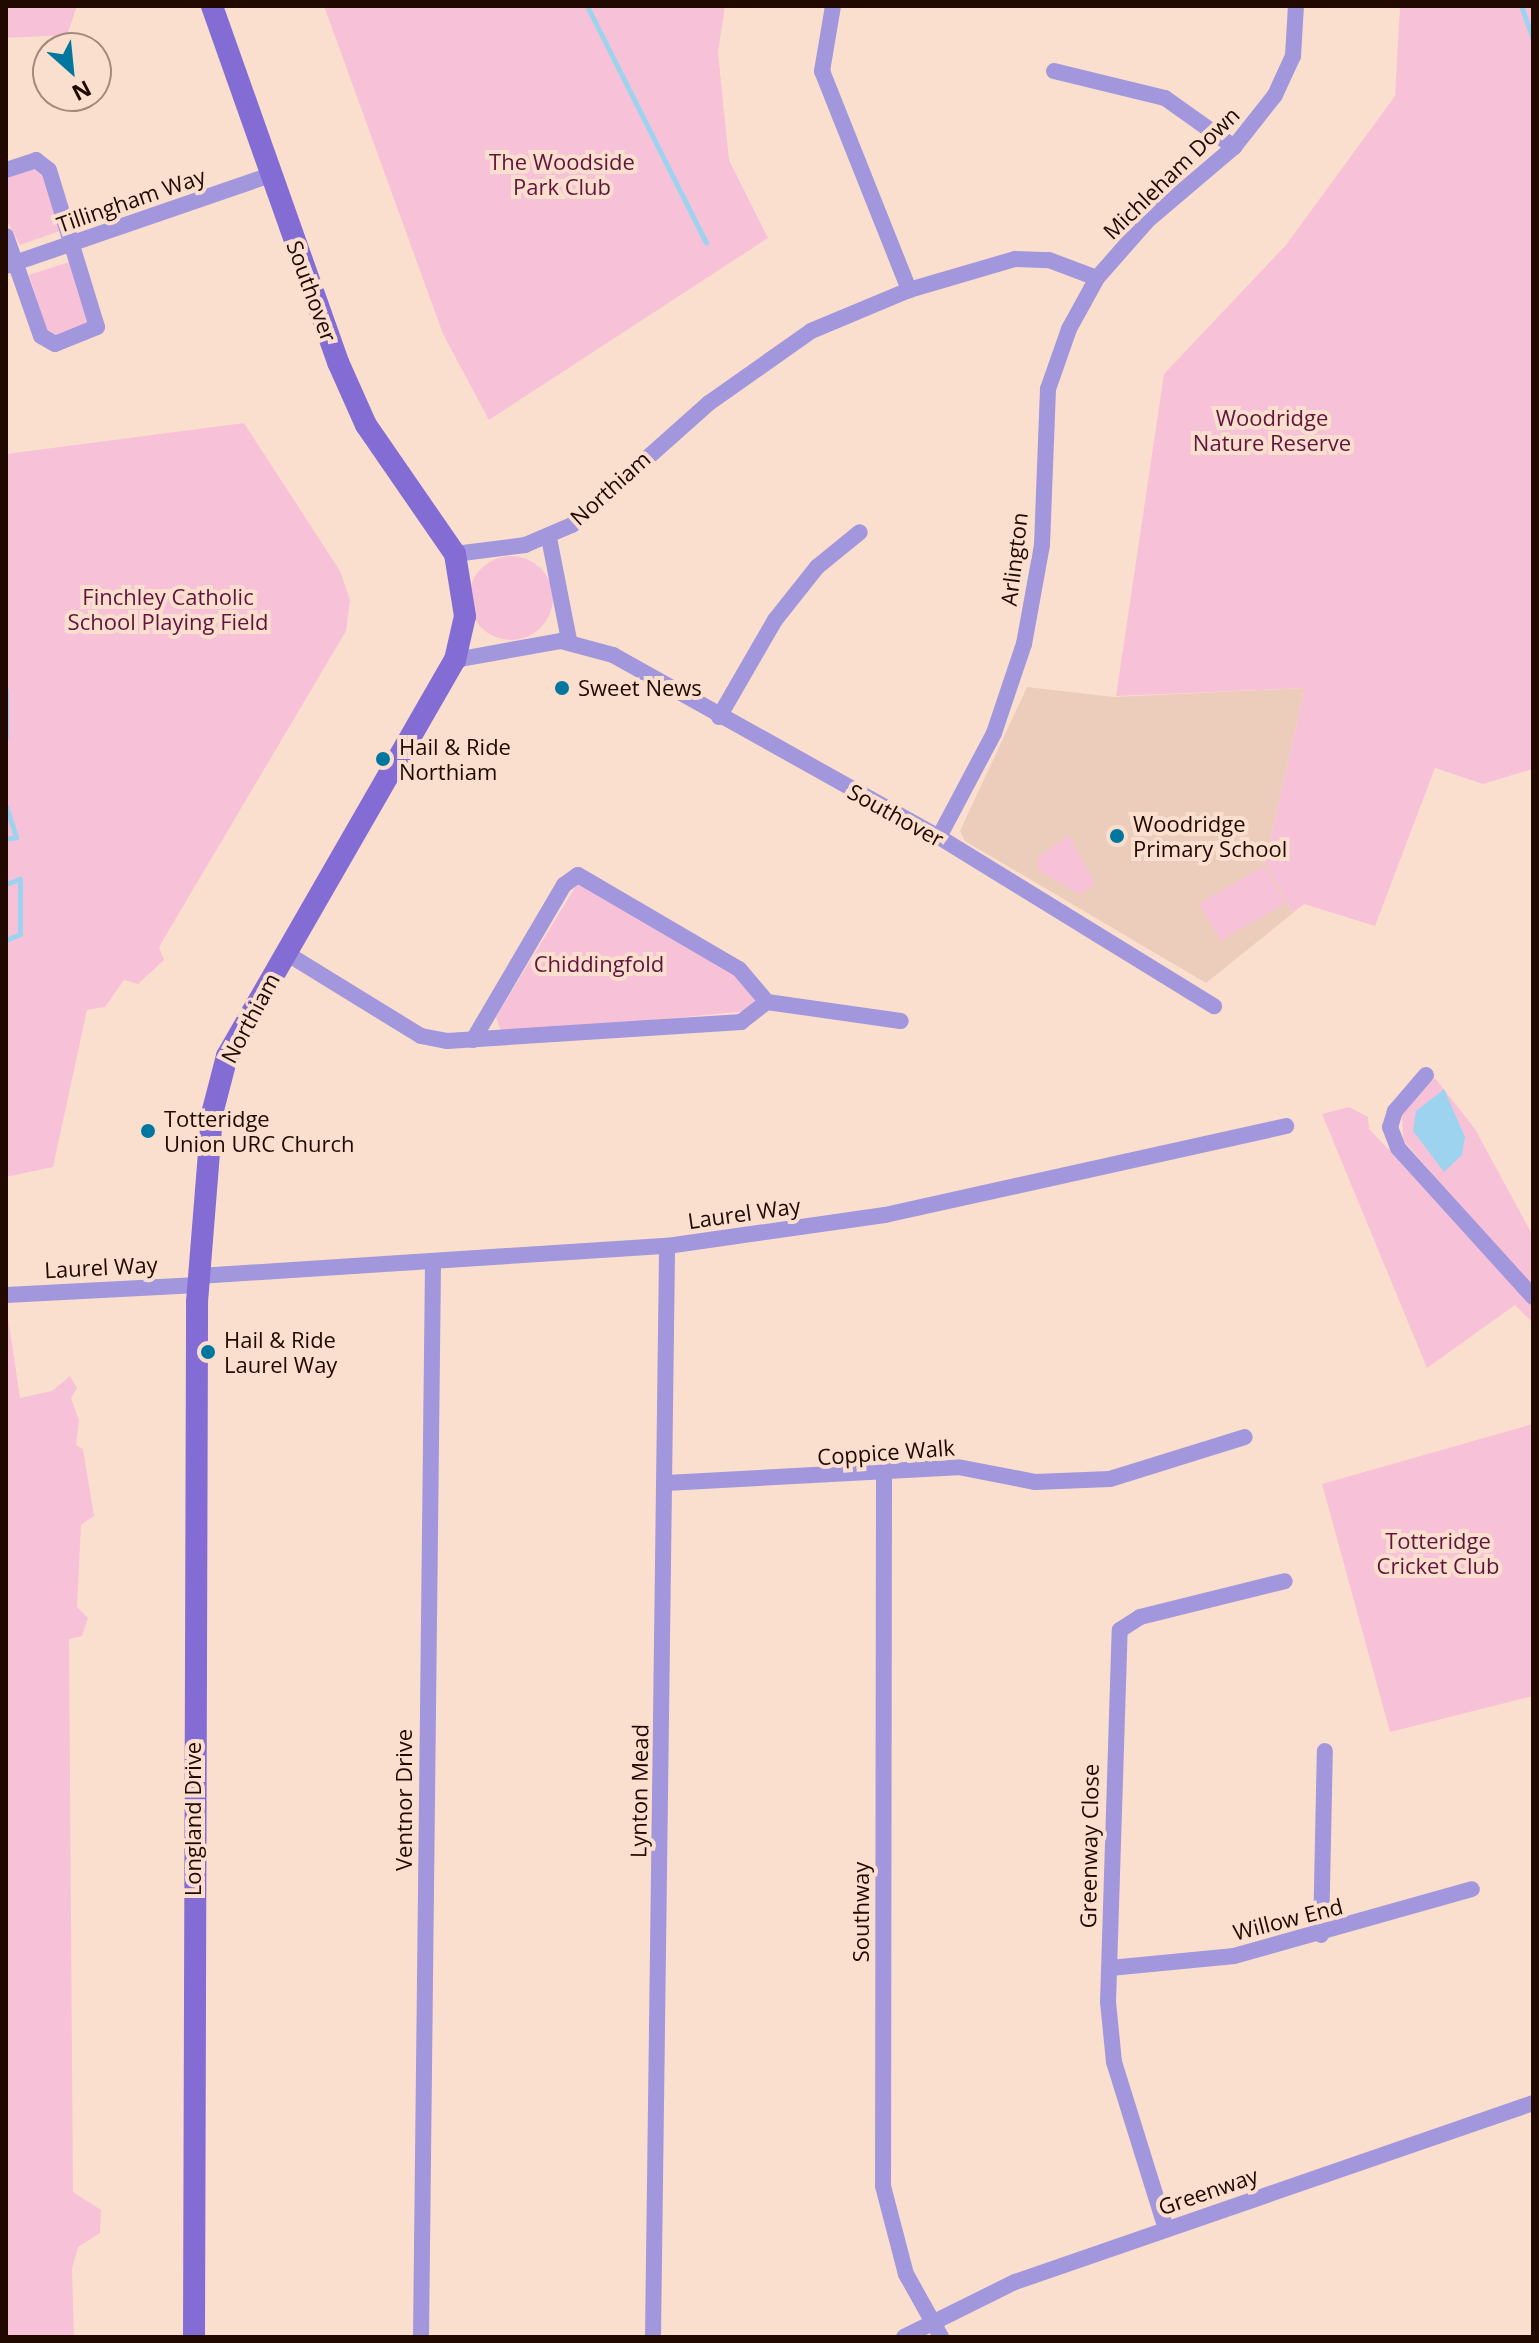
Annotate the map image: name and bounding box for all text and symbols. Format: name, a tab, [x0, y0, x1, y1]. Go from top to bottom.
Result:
north arrow	[32, 32, 112, 112]
text: N	[67, 74, 97, 109]
street label: Michleham Down	[1098, 101, 1244, 245]
park label: The Woodside Park Club	[489, 148, 635, 200]
street label: Tillingham Way	[53, 162, 209, 238]
street label: Southover	[282, 237, 342, 345]
park label: Woodridge Nature Reserve	[1193, 404, 1351, 456]
street label: Northiam	[565, 445, 655, 531]
street label: Arlington	[995, 511, 1033, 607]
park label: Finchley Catholic School Playing Field	[68, 583, 268, 634]
place label: Sweet News	[578, 675, 702, 701]
marker: Sweet News	[553, 679, 571, 697]
place label: Hail & Ride Northiam	[399, 733, 511, 784]
marker: Hail & Ride Northiam	[374, 750, 392, 768]
street label: Southover	[843, 778, 949, 852]
place label: Woodridge Primary School	[1133, 810, 1287, 862]
marker: Woodridge Primary School	[1108, 827, 1126, 845]
park label: Chiddingfold	[534, 951, 664, 977]
street label: Northiam	[215, 968, 285, 1068]
place label: Totteridge Union URC Church	[164, 1105, 355, 1156]
marker: Totteridge Union URC Church	[139, 1122, 157, 1140]
street label: Laurel Way	[686, 1192, 802, 1234]
street label: Laurel Way	[44, 1251, 158, 1283]
place label: Hail & Ride Laurel Way	[224, 1326, 337, 1378]
marker: Hail & Ride Laurel Way	[199, 1343, 217, 1361]
street label: Coppice Walk	[816, 1434, 956, 1470]
park label: Totteridge Cricket Club	[1377, 1527, 1499, 1578]
street label: Lynton Mead	[625, 1724, 653, 1858]
street label: Ventnor Drive	[391, 1729, 417, 1871]
street label: Longland Drive	[180, 1742, 206, 1896]
street label: Greenway Close	[1074, 1763, 1104, 1929]
street label: Southway	[848, 1862, 874, 1962]
street label: Willow End	[1230, 1893, 1346, 1945]
street label: Greenway	[1155, 2162, 1261, 2220]

